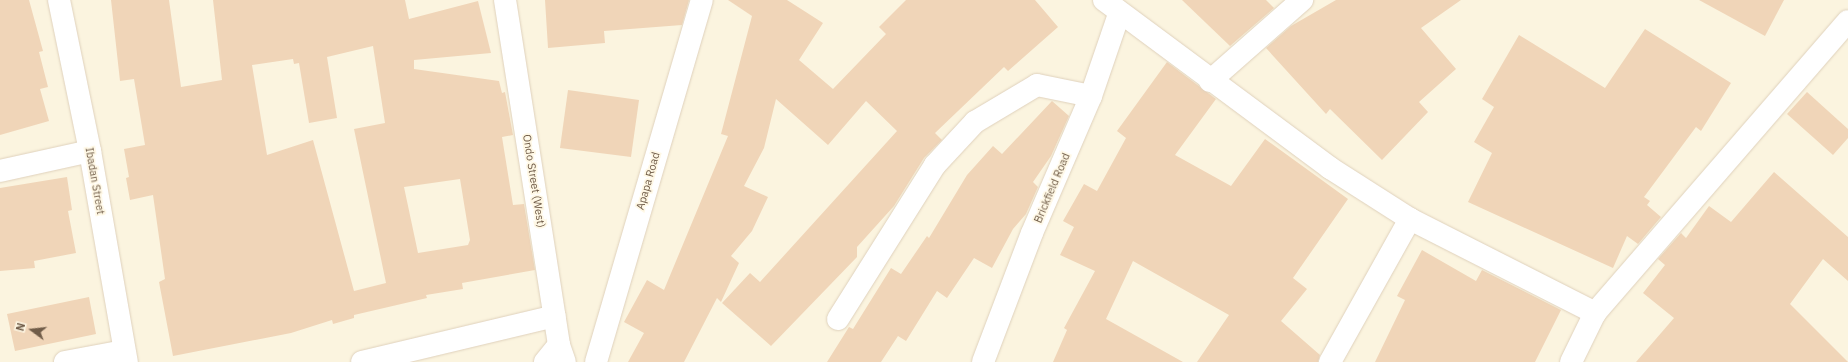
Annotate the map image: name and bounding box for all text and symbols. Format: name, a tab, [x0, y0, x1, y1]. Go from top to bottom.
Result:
street label: Ondo Street (West)	[520, 133, 548, 229]
street label: Ibadan Street	[83, 146, 107, 216]
street label: Apapa Road	[633, 151, 663, 211]
street label: Brickfield Road	[1031, 151, 1073, 225]
north arrow	[12, 310, 52, 350]
text: N	[13, 321, 28, 333]

